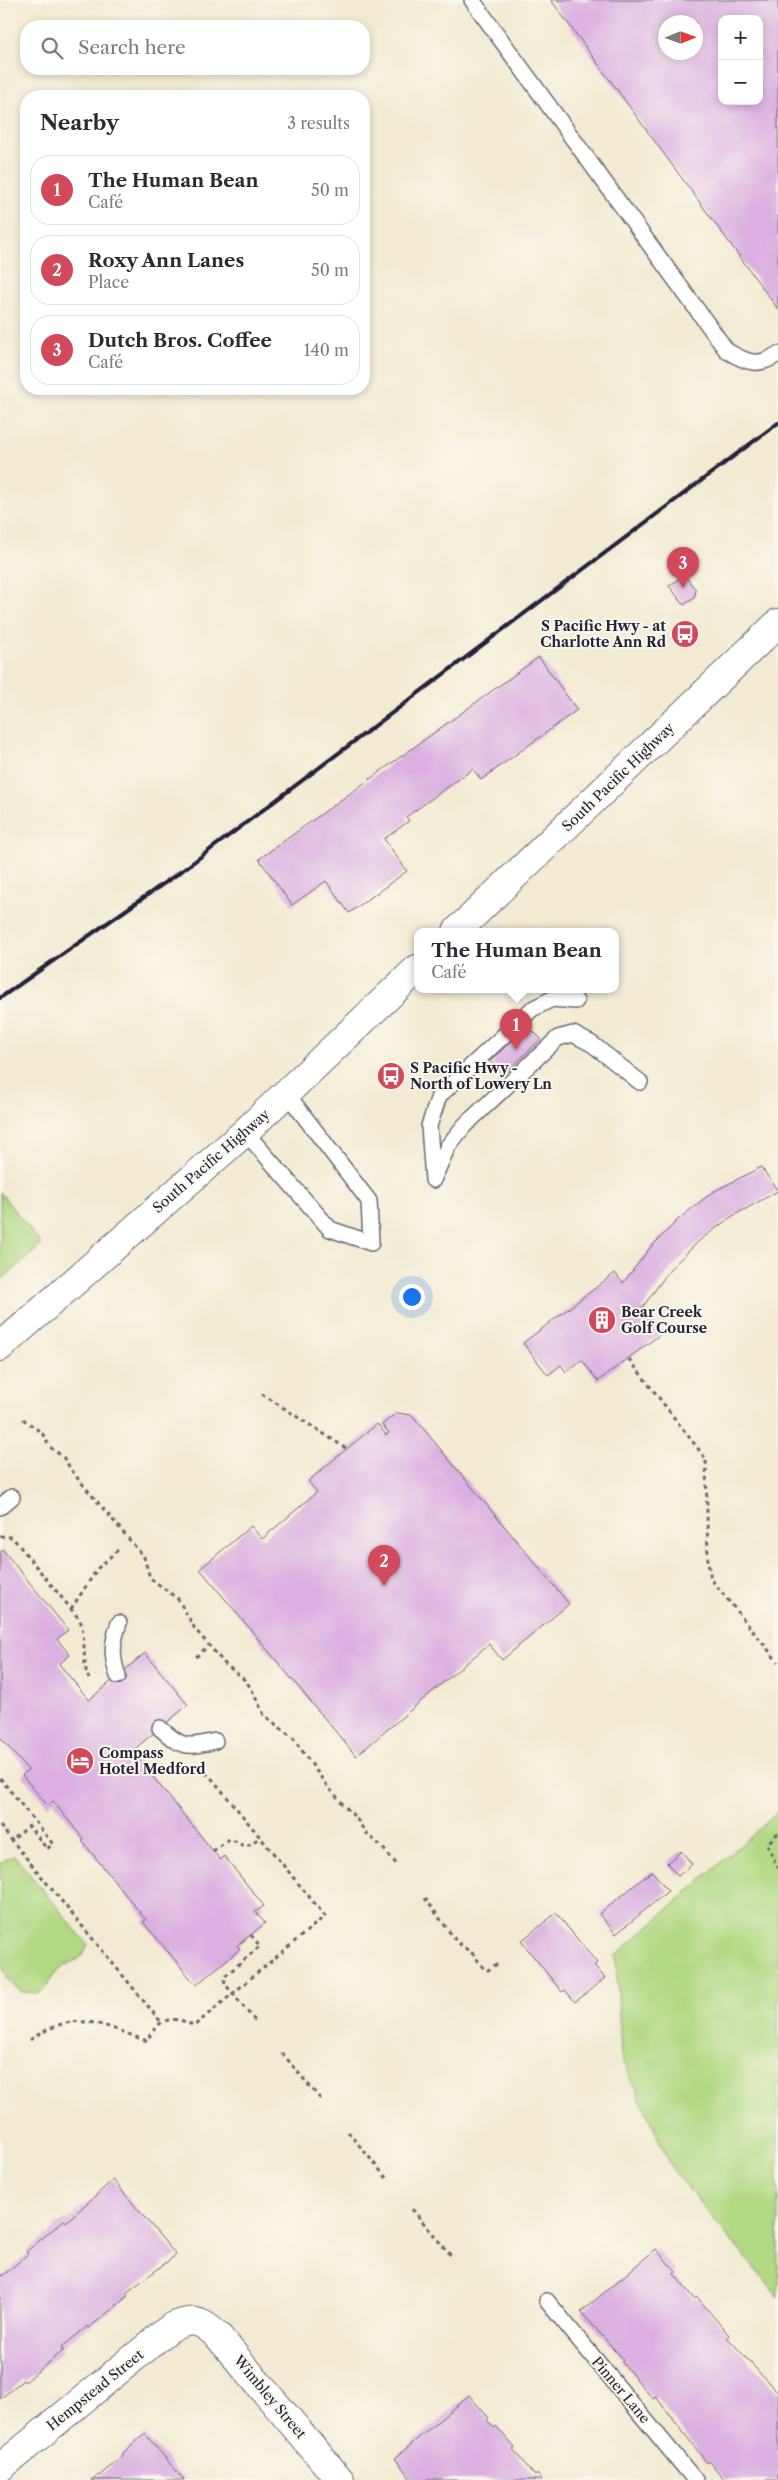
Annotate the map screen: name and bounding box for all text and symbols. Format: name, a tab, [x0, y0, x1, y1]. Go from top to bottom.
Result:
north arrow	[658, 15, 703, 60]
map controls	[718, 15, 763, 105]
button: +	[718, 15, 763, 60]
search box	[20, 20, 370, 75]
icon: search	[38, 34, 66, 62]
text: Search here	[78, 36, 186, 59]
button: −	[718, 60, 763, 105]
text: Nearby	[40, 110, 119, 135]
text: 3 results	[287, 113, 350, 133]
text: The Human Bean	[88, 169, 259, 192]
text: 1	[53, 180, 61, 200]
text: 50 m	[311, 180, 349, 200]
text: Café	[88, 192, 123, 212]
text: Roxy Ann Lanes	[88, 249, 244, 272]
text: 2	[52, 260, 62, 280]
text: 50 m	[311, 260, 349, 280]
text: Place	[88, 272, 129, 292]
text: Dutch Bros. Coffee	[88, 329, 272, 352]
text: 3	[52, 340, 62, 360]
text: 140 m	[304, 340, 349, 360]
text: Café	[88, 352, 123, 372]
pin: 3	[667, 547, 699, 588]
place label: S Pacific Hwy - at Charlotte Ann Rd	[540, 617, 667, 651]
bus stop icon: S Pacific Hwy - at Charlotte Ann Rd	[670, 619, 700, 649]
street label: South Pacific Highway	[558, 719, 678, 835]
popup	[414, 928, 619, 993]
text: The Human Bean	[431, 939, 602, 962]
text: Café	[431, 962, 466, 982]
pin: 1	[500, 1009, 532, 1050]
place label: S Pacific Hwy - North of Lowery Ln	[410, 1059, 552, 1093]
bus stop icon: S Pacific Hwy - North of Lowery Ln	[376, 1061, 406, 1091]
street label: South Pacific Highway	[149, 1105, 273, 1217]
your location	[399, 1284, 425, 1310]
place label: Bear Creek Golf Course	[621, 1303, 707, 1337]
building icon: Bear Creek Golf Course	[587, 1305, 617, 1335]
pin: 2	[368, 1545, 400, 1586]
place label: Compass Hotel Medford	[99, 1744, 206, 1778]
hotel icon: Compass Hotel Medford	[65, 1746, 95, 1776]
street label: Hempstead Street	[43, 2345, 147, 2435]
street label: Wimbley Street	[229, 2351, 310, 2442]
street label: Pinner Lane	[588, 2353, 654, 2427]

